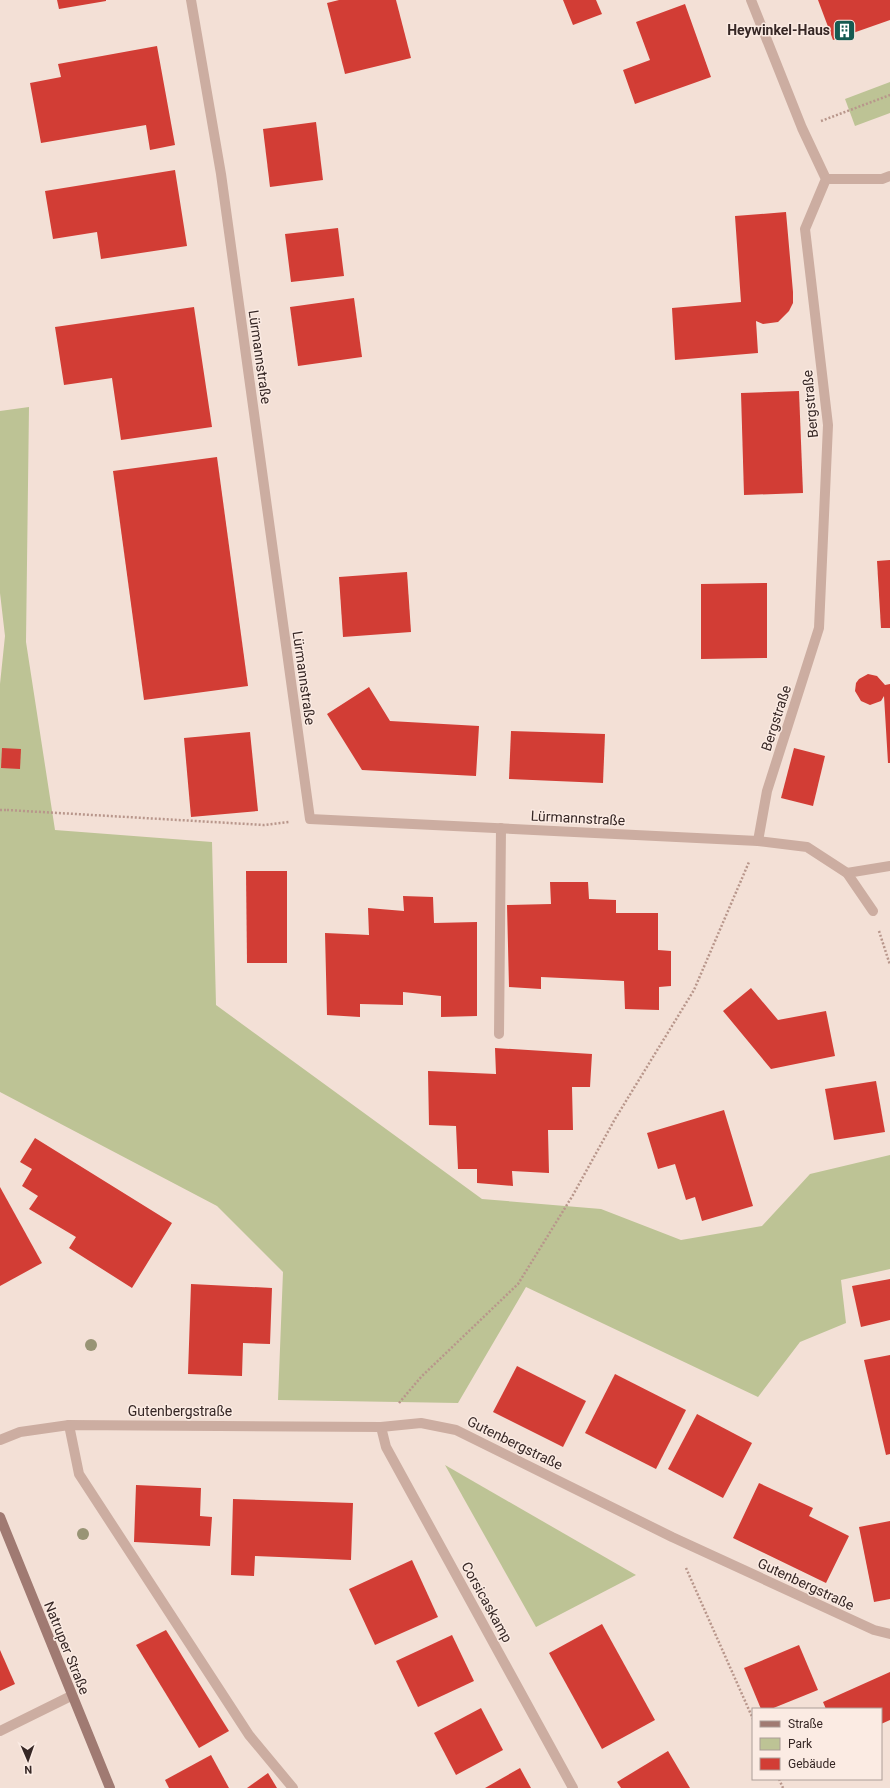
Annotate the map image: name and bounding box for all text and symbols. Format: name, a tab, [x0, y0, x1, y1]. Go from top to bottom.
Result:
building icon: Heywinkel-Haus	[832, 17, 858, 43]
place label: Heywinkel-Haus	[727, 22, 830, 38]
street label: Lürmannstraße	[245, 309, 275, 405]
street label: Bergstraße	[799, 369, 821, 439]
street label: Lürmannstraße	[289, 630, 319, 726]
street label: Bergstraße	[758, 683, 794, 753]
street label: Lürmannstraße	[530, 808, 626, 828]
street label: Gutenbergstraße	[128, 1403, 232, 1419]
street label: Gutenbergstraße	[465, 1413, 565, 1473]
street label: Gutenbergstraße	[755, 1555, 857, 1613]
street label: Corsicaskamp	[458, 1559, 516, 1645]
street label: Natruper Straße	[41, 1599, 93, 1697]
legend	[752, 1708, 882, 1780]
text: Straße	[788, 1717, 823, 1731]
text: Park	[788, 1737, 813, 1751]
north arrow	[8, 1740, 48, 1780]
text: Gebäude	[788, 1757, 836, 1771]
text: N	[24, 1763, 32, 1776]

